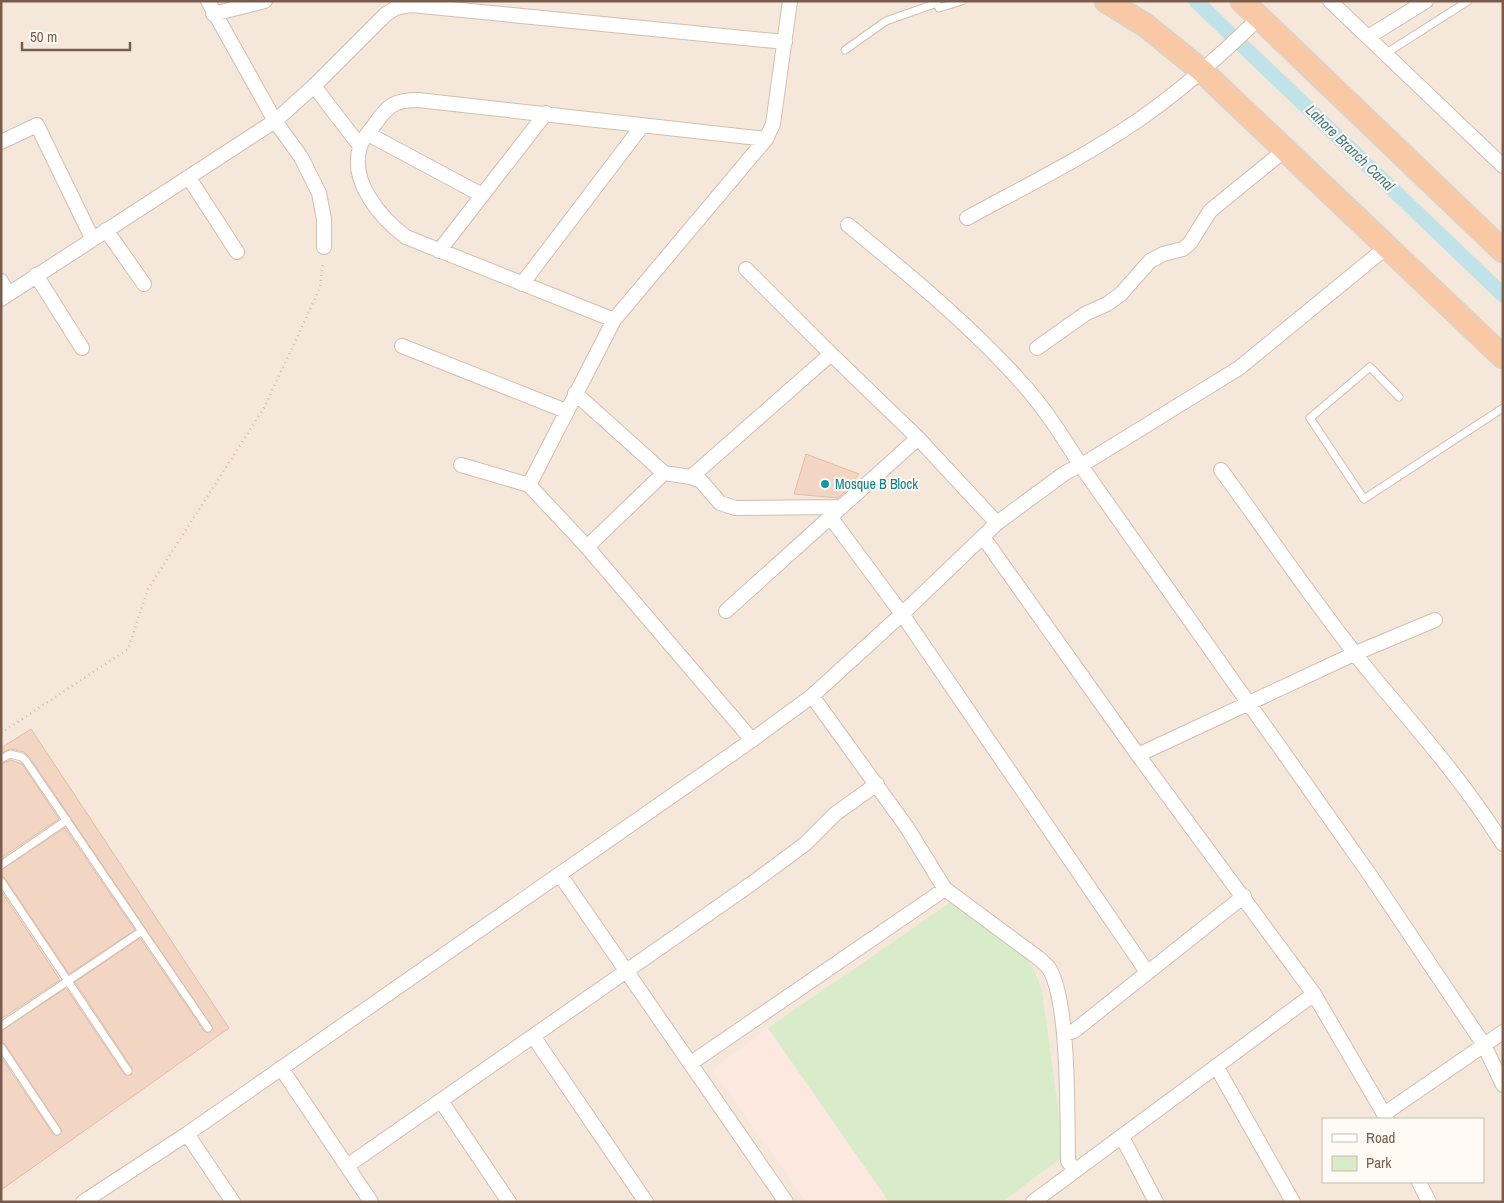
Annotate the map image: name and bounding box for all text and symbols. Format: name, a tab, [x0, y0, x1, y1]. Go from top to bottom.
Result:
scale bar	[22, 20, 130, 52]
text: 50 m	[30, 26, 57, 47]
water label: Lahore Branch Canal	[1301, 100, 1400, 196]
place label: Mosque B Block	[835, 475, 918, 493]
marker: Mosque B Block	[819, 478, 831, 490]
legend	[1322, 1118, 1484, 1183]
text: Road	[1366, 1127, 1395, 1148]
text: Park	[1366, 1152, 1392, 1173]

